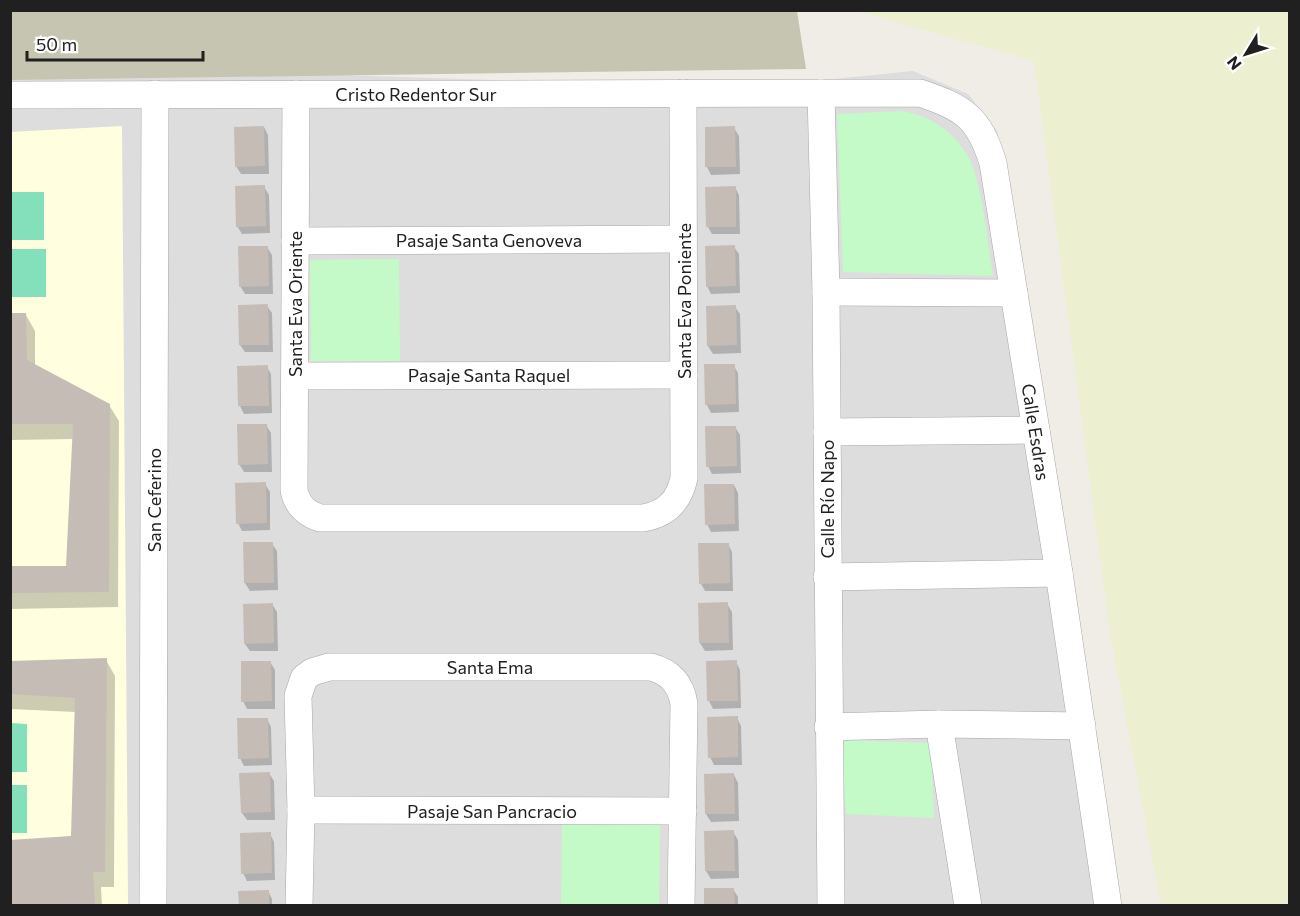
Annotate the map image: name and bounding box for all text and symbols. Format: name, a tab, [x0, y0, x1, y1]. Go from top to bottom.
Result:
scale bar	[27, 24, 202, 62]
north arrow	[1216, 24, 1276, 84]
text: 50 m	[36, 33, 77, 55]
text: N	[1223, 53, 1245, 74]
street label: Cristo Redentor Sur	[335, 83, 497, 105]
street label: Santa Eva Poniente	[673, 223, 695, 379]
street label: Pasaje Santa Genoveva	[396, 229, 582, 251]
street label: Santa Eva Oriente	[284, 231, 306, 377]
street label: Pasaje Santa Raquel	[408, 364, 570, 386]
street label: Calle Esdras	[1017, 382, 1055, 482]
street label: Calle Río Napo	[816, 439, 838, 559]
street label: San Ceferino	[143, 448, 165, 552]
street label: Santa Ema	[447, 656, 533, 678]
street label: Pasaje San Pancracio	[407, 800, 577, 822]

